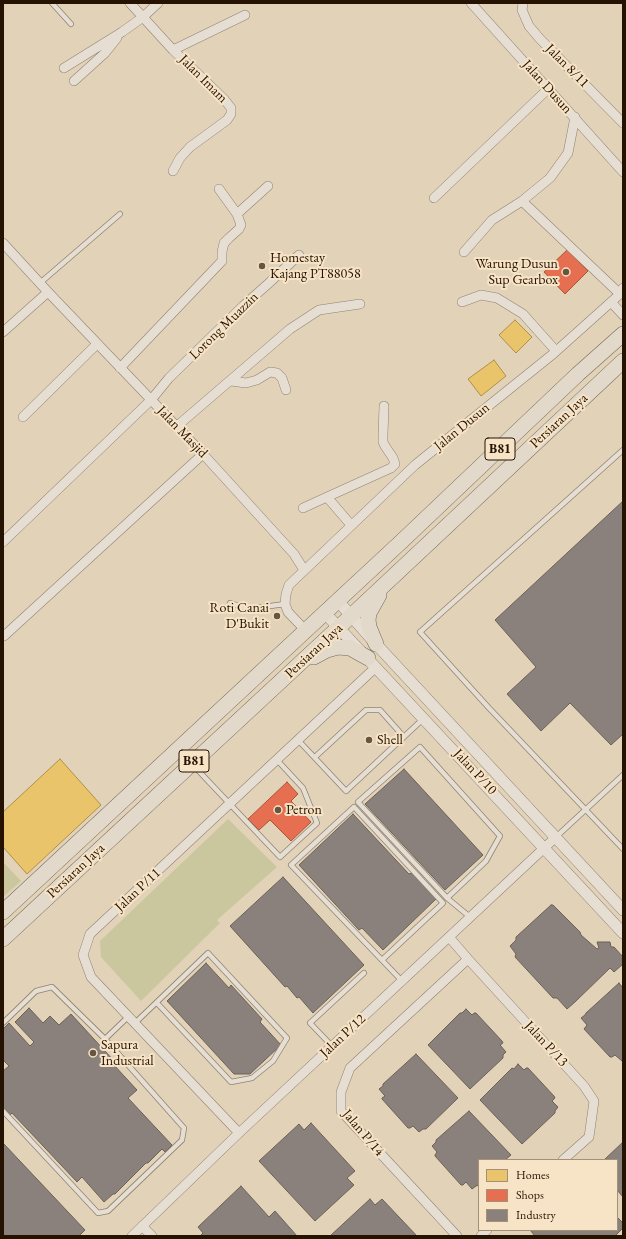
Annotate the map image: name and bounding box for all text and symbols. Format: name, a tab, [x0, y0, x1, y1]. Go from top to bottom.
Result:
street label: Jalan 8/11	[542, 41, 592, 91]
street label: Jalan Imam	[175, 51, 231, 107]
street label: Jalan Dusun	[518, 57, 576, 117]
place label: Homestay Kajang PT88058	[270, 250, 361, 282]
place label: Warung Dusun Sup Gearbox	[475, 256, 558, 288]
marker: Homestay Kajang PT88058	[257, 261, 267, 271]
marker: Warung Dusun Sup Gearbox	[561, 267, 571, 277]
street label: Lorong Muazzin	[186, 289, 262, 363]
street label: Persiaran Jaya	[527, 390, 591, 452]
street label: Jalan Dusun	[431, 399, 493, 455]
street label: Jalan Masjid	[153, 403, 211, 461]
road number: B81	[485, 438, 515, 460]
place label: Roti Canai D'Bukit	[210, 600, 269, 632]
marker: Roti Canai D'Bukit	[272, 611, 282, 621]
street label: Persiaran Jaya	[282, 620, 346, 682]
place label: Shell	[377, 732, 403, 748]
marker: Shell	[364, 735, 374, 745]
street label: Jalan P/10	[450, 746, 500, 798]
road number: B81	[179, 750, 209, 772]
place label: Petron	[286, 802, 322, 818]
marker: Petron	[273, 805, 283, 815]
street label: Persiaran Jaya	[44, 840, 108, 902]
street label: Jalan P/11	[112, 865, 164, 915]
street label: Jalan P/12	[317, 1011, 369, 1061]
street label: Jalan P/13	[521, 1018, 571, 1070]
place label: Sapura Industrial	[101, 1037, 154, 1070]
marker: Sapura Industrial	[88, 1048, 98, 1058]
street label: Jalan P/14	[338, 1106, 388, 1160]
legend	[478, 1159, 618, 1231]
text: Homes	[516, 1167, 550, 1183]
text: Shops	[516, 1187, 544, 1203]
text: Industry	[516, 1207, 556, 1223]

